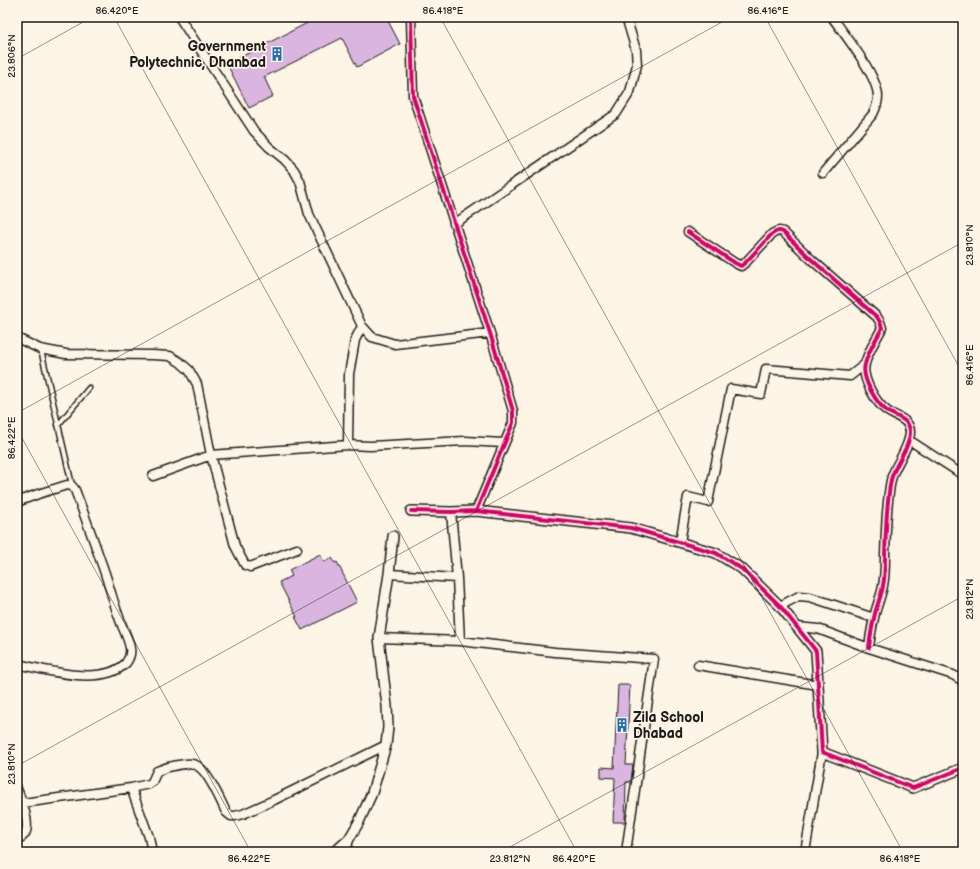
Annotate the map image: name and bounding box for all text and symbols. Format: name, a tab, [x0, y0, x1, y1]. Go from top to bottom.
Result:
text: 86.420°E	[96, 5, 139, 17]
text: 86.418°E	[423, 5, 464, 17]
text: 86.416°E	[748, 5, 789, 17]
text: 23.806°N	[6, 34, 18, 78]
place label: Government Polytechnic, Dhanbad	[129, 38, 266, 71]
building icon: Government Polytechnic, Dhanbad	[269, 46, 285, 62]
text: 23.810°N	[964, 224, 976, 266]
text: 86.416°E	[964, 344, 976, 385]
text: 86.422°E	[6, 416, 18, 459]
text: 23.812°N	[964, 578, 976, 620]
place label: Zila School Dhabad	[633, 709, 704, 742]
building icon: Zila School Dhabad	[614, 717, 630, 733]
text: 23.810°N	[6, 743, 18, 785]
text: 86.422°E	[228, 853, 271, 865]
text: 23.812°N	[489, 853, 531, 865]
text: 86.420°E	[553, 853, 596, 865]
text: 86.418°E	[880, 853, 921, 865]

